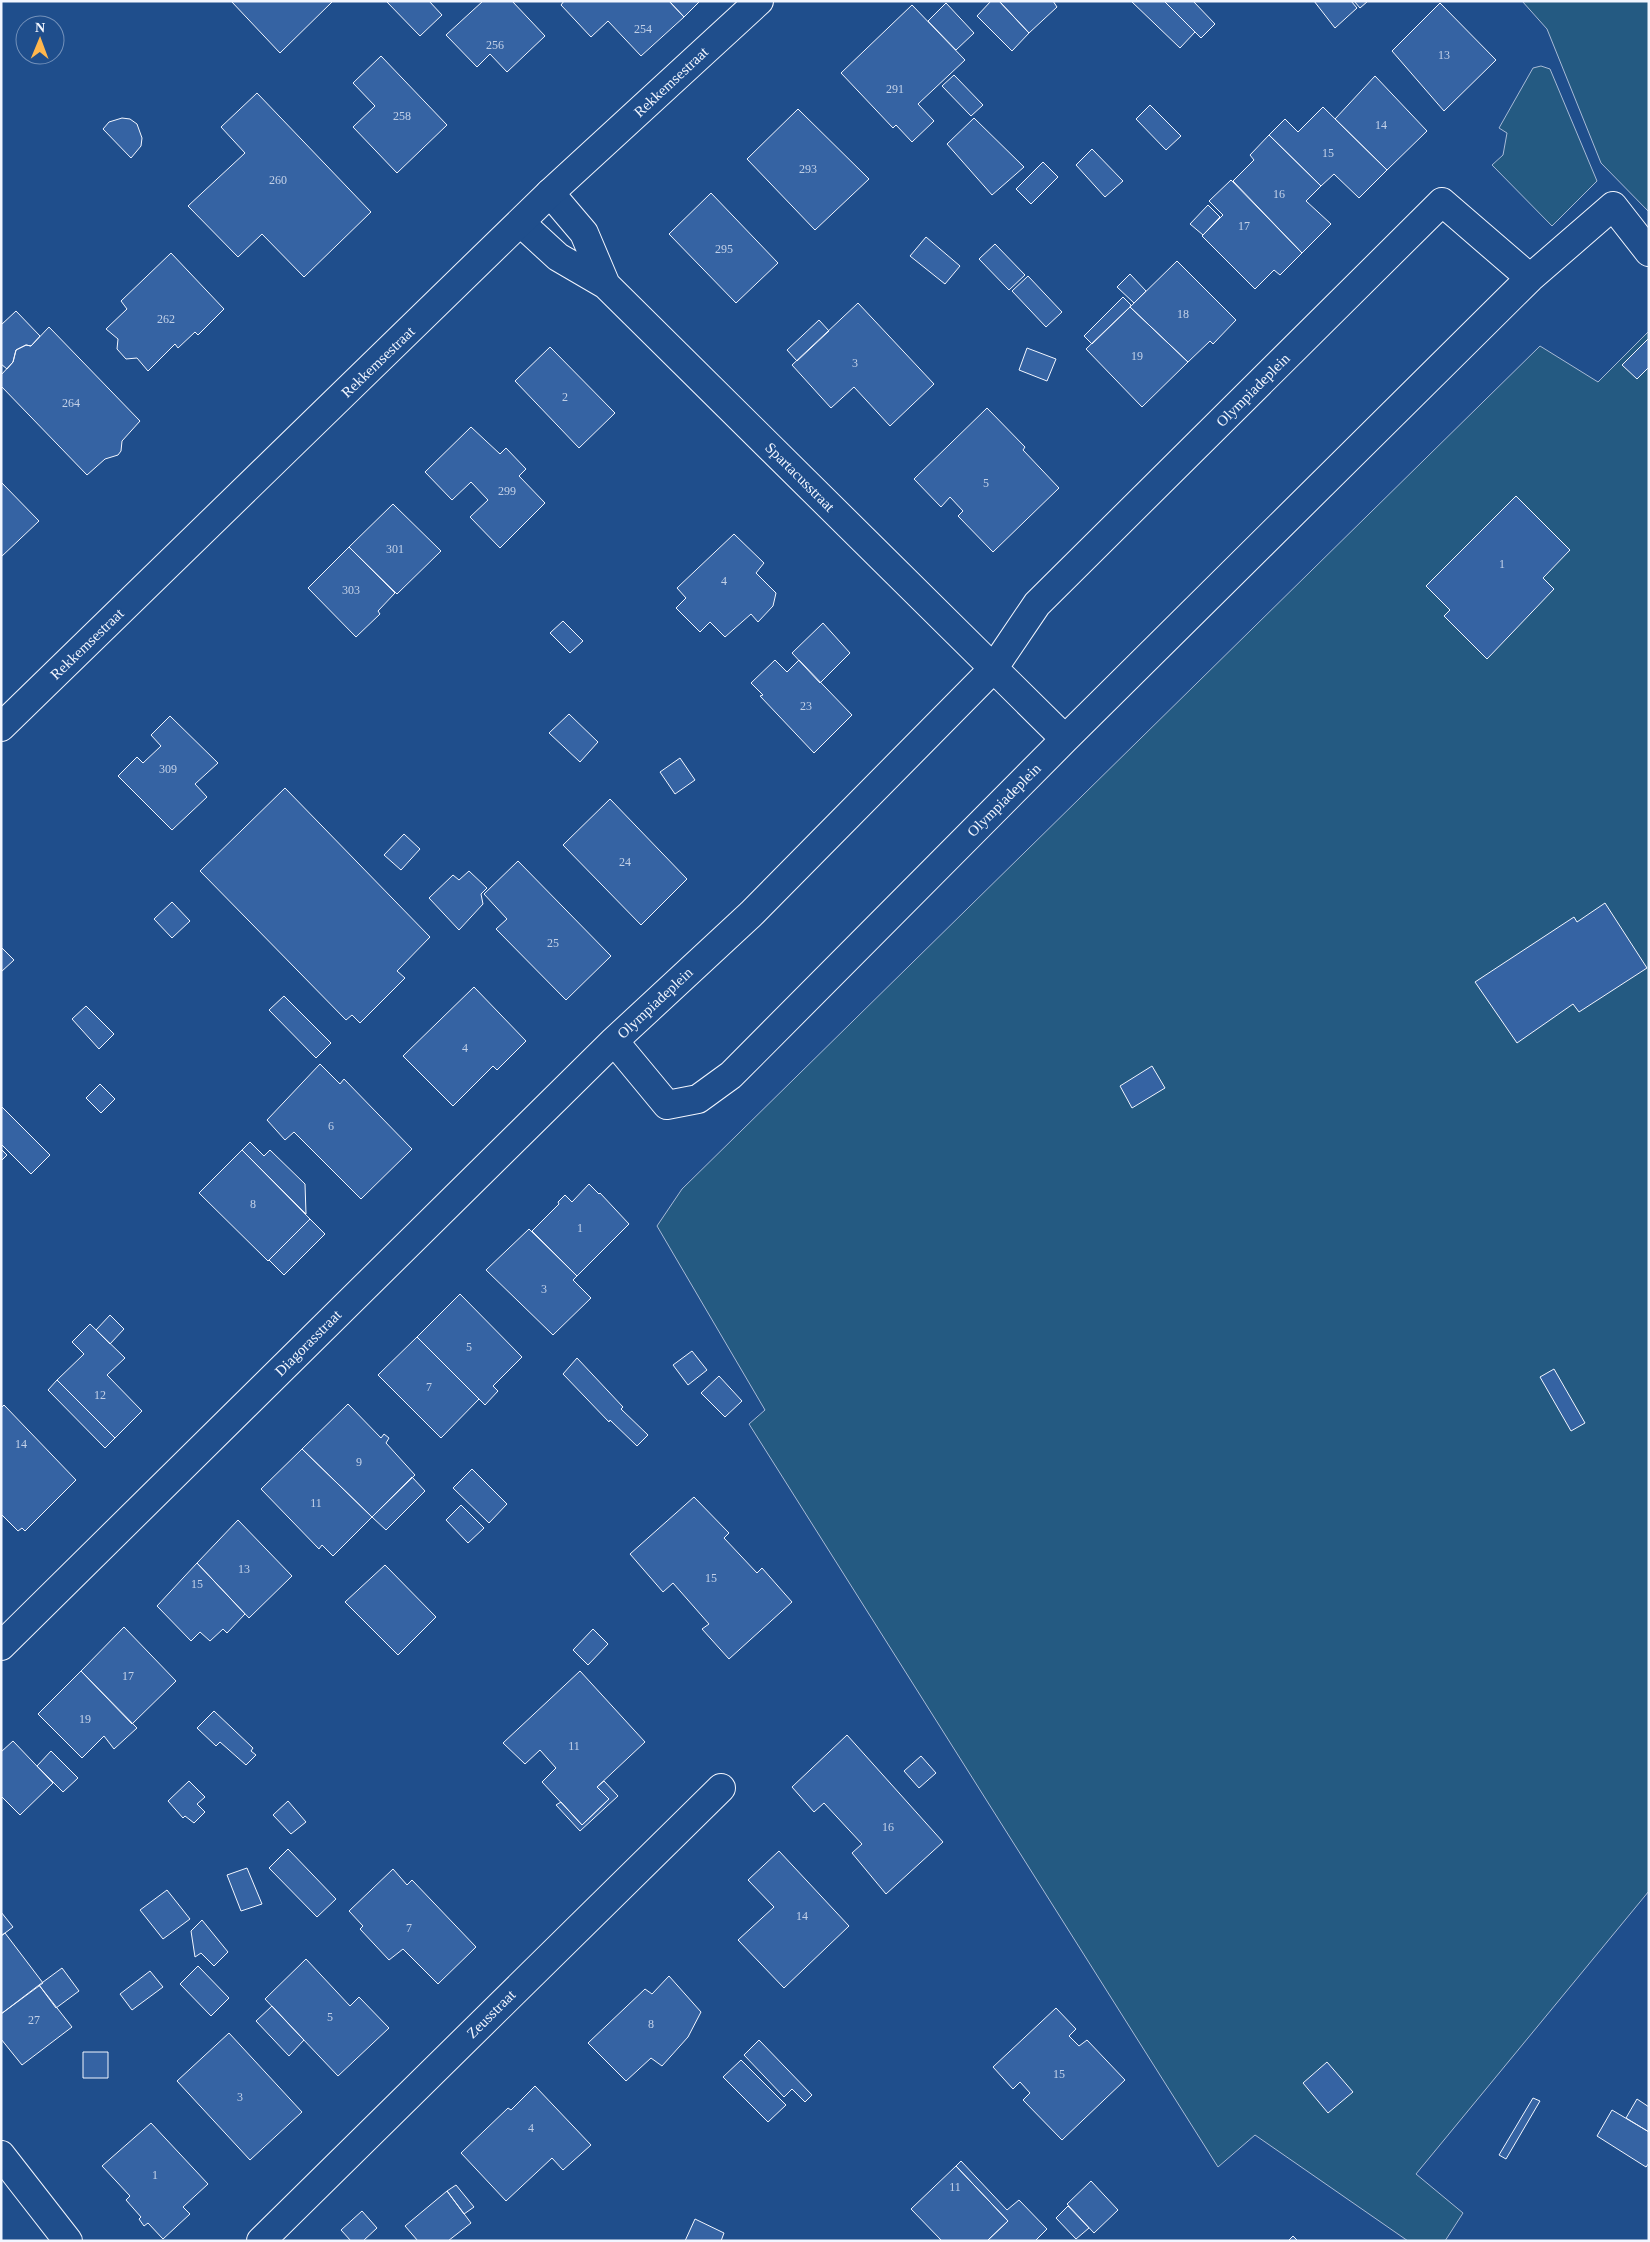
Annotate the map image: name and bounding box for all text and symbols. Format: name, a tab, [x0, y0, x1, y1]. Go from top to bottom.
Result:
north arrow	[15, 15, 65, 65]
text: N	[35, 20, 45, 35]
house number: 254	[634, 22, 652, 36]
house number: 256	[486, 38, 504, 52]
street label: Rekkemsestraat	[631, 43, 712, 120]
house number: 13	[1438, 48, 1450, 62]
house number: 291	[886, 82, 904, 96]
house number: 258	[393, 109, 411, 123]
house number: 14	[1375, 118, 1387, 132]
house number: 15	[1322, 146, 1334, 160]
house number: 293	[799, 162, 817, 176]
house number: 260	[269, 173, 287, 187]
house number: 16	[1273, 187, 1285, 201]
house number: 17	[1238, 219, 1250, 233]
house number: 295	[715, 242, 733, 256]
house number: 18	[1177, 307, 1189, 321]
house number: 262	[157, 312, 175, 326]
street label: Rekkemsestraat	[338, 323, 418, 401]
house number: 19	[1131, 349, 1143, 363]
street label: Olympiadeplein	[1213, 350, 1293, 430]
house number: 3	[852, 356, 858, 370]
house number: 2	[562, 390, 568, 404]
house number: 264	[62, 396, 80, 410]
street label: Spartacusstraat	[762, 439, 838, 515]
house number: 5	[983, 476, 989, 490]
house number: 299	[498, 484, 516, 498]
house number: 301	[386, 542, 404, 556]
house number: 1	[1499, 557, 1505, 571]
house number: 4	[721, 574, 727, 588]
house number: 303	[342, 583, 360, 597]
street label: Rekkemsestraat	[47, 605, 127, 683]
house number: 23	[800, 699, 812, 713]
street label: Olympiadeplein	[964, 760, 1044, 840]
house number: 309	[159, 762, 177, 776]
house number: 24	[619, 855, 631, 869]
house number: 25	[547, 936, 559, 950]
street label: Olympiadeplein	[614, 964, 696, 1042]
house number: 4	[462, 1041, 468, 1055]
house number: 6	[328, 1119, 334, 1133]
house number: 8	[250, 1197, 256, 1211]
house number: 1	[577, 1221, 583, 1235]
house number: 3	[541, 1282, 547, 1296]
street label: Diagorasstraat	[272, 1306, 345, 1379]
house number: 5	[466, 1340, 472, 1354]
house number: 7	[426, 1380, 432, 1394]
house number: 12	[94, 1388, 106, 1402]
house number: 14	[15, 1437, 27, 1451]
house number: 9	[356, 1455, 362, 1469]
house number: 11	[310, 1496, 322, 1510]
house number: 13	[238, 1562, 250, 1576]
house number: 15	[705, 1571, 717, 1585]
house number: 15	[191, 1577, 203, 1591]
house number: 17	[122, 1669, 134, 1683]
house number: 19	[79, 1712, 91, 1726]
house number: 11	[568, 1739, 580, 1753]
house number: 16	[882, 1820, 894, 1834]
house number: 14	[796, 1909, 808, 1923]
house number: 7	[406, 1921, 412, 1935]
street label: Zeusstraat	[464, 1986, 519, 2041]
house number: 5	[327, 2010, 333, 2024]
house number: 27	[28, 2013, 40, 2027]
house number: 8	[648, 2017, 654, 2031]
house number: 15	[1053, 2067, 1065, 2081]
house number: 3	[237, 2090, 243, 2104]
house number: 4	[528, 2121, 534, 2135]
house number: 1	[152, 2168, 158, 2182]
house number: 11	[949, 2180, 961, 2194]

